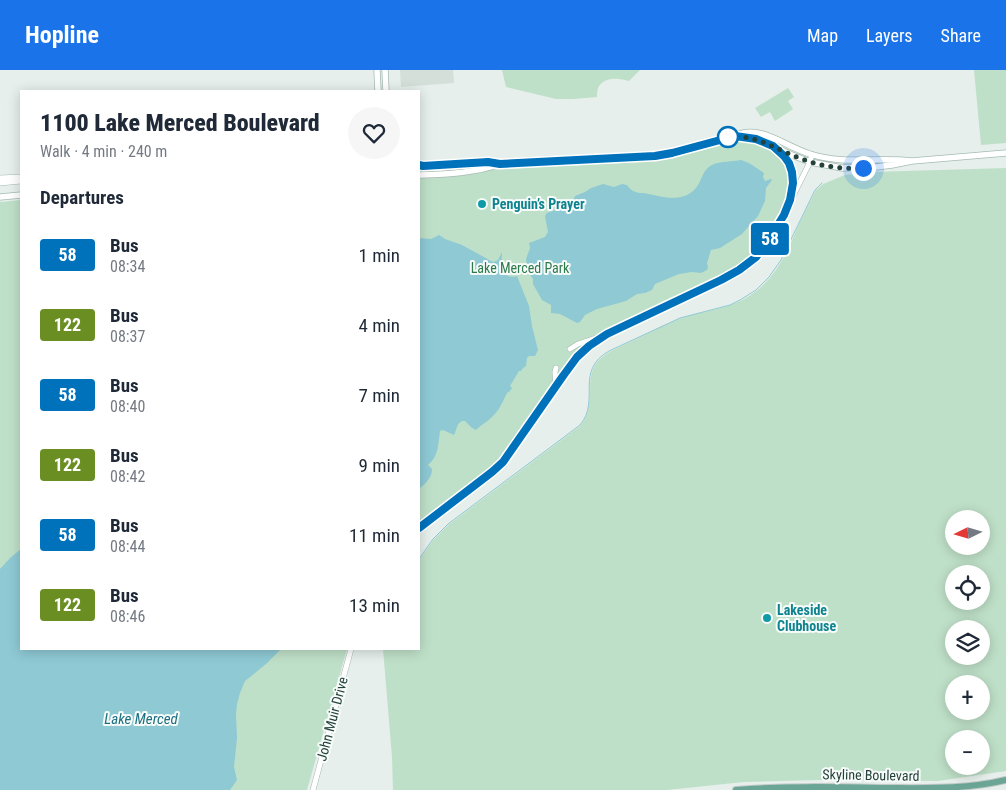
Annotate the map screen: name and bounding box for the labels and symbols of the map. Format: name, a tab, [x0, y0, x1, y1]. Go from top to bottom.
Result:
unlabelled marker	[717, 126, 739, 148]
your location	[851, 156, 876, 181]
place label: Penguin’s Prayer	[492, 196, 585, 212]
marker: Penguin’s Prayer	[476, 198, 488, 210]
line badge: 58	[748, 223, 792, 255]
park label: Lake Merced Park	[471, 260, 570, 276]
north arrow	[945, 510, 990, 555]
place label: Lakeside Clubhouse	[777, 602, 836, 634]
marker: Lakeside Clubhouse	[761, 612, 773, 624]
street label: John Muir Drive	[313, 675, 351, 763]
water label: Lake Merced	[104, 710, 178, 728]
street label: Skyline Boulevard	[822, 766, 920, 784]

